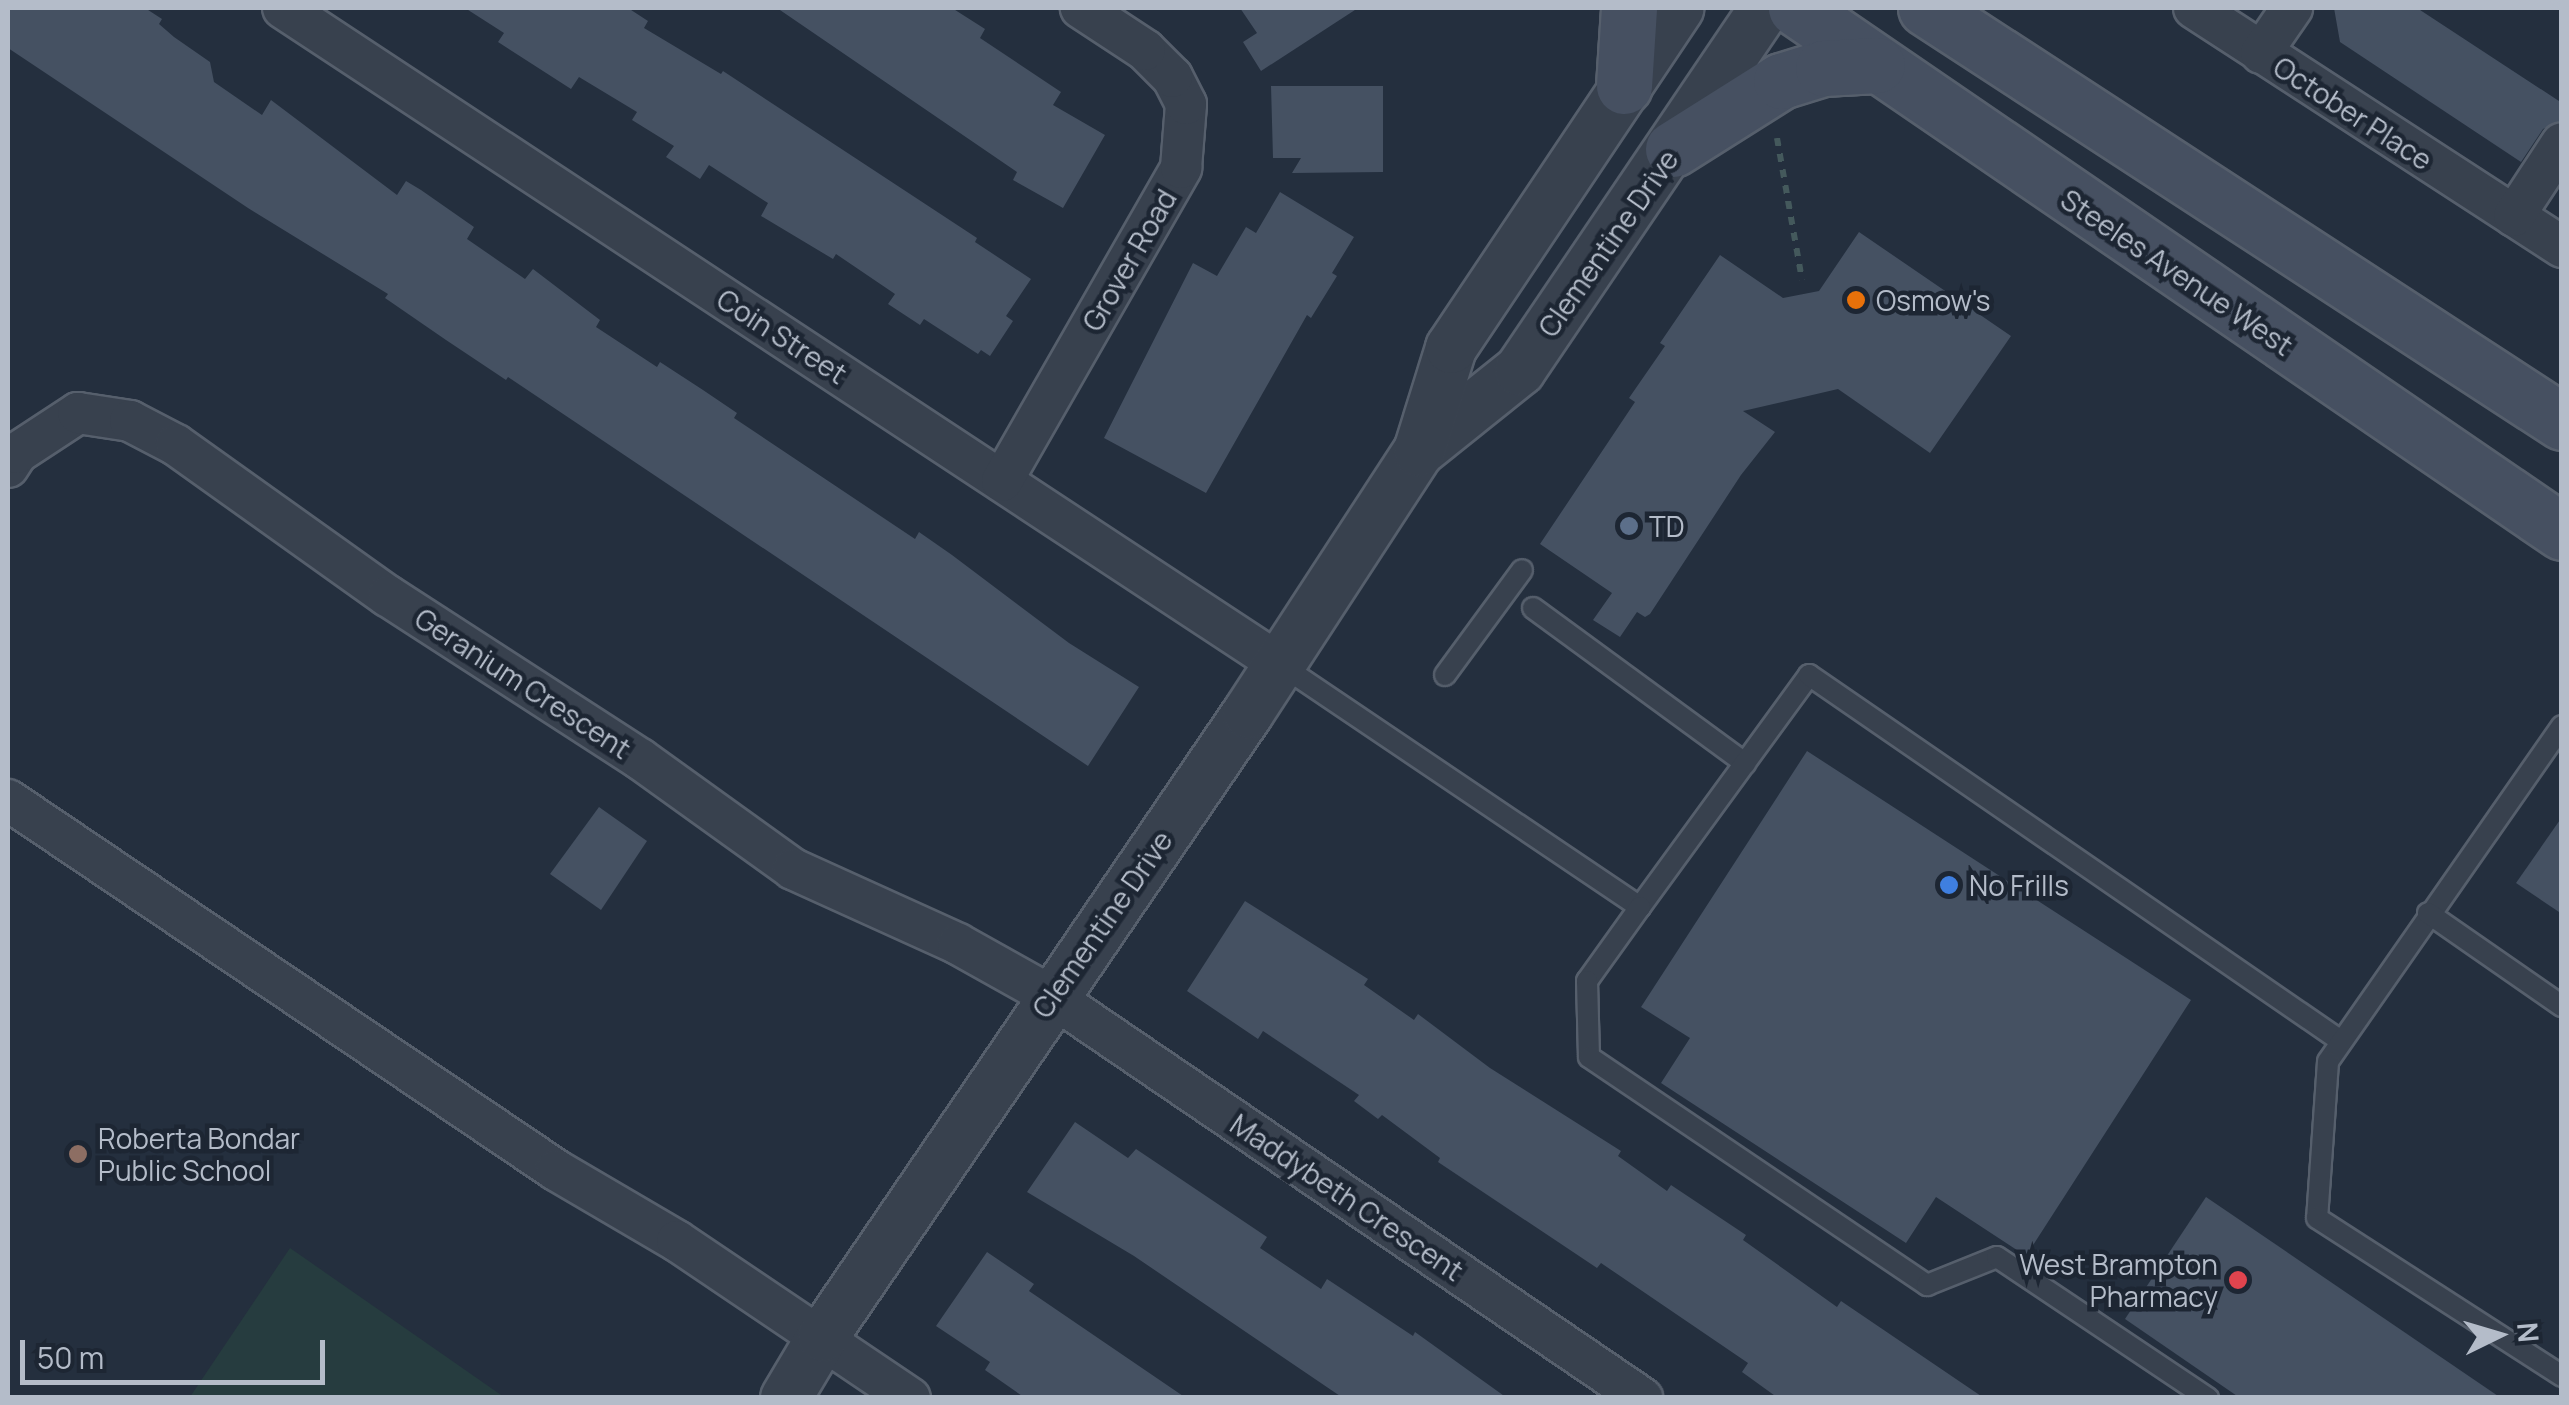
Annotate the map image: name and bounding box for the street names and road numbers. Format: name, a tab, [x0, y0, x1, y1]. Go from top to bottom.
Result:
street label: October Place	[2268, 49, 2438, 177]
street label: Clementine Drive	[1531, 143, 1685, 343]
street label: Steeles Avenue West	[2055, 182, 2299, 362]
street label: Grover Road	[1075, 183, 1183, 337]
street label: Coin Street	[711, 282, 853, 390]
street label: Geranium Crescent	[409, 601, 637, 765]
street label: Clementine Drive	[1025, 824, 1179, 1024]
street label: Maddybeth Crescent	[1224, 1107, 1470, 1287]

